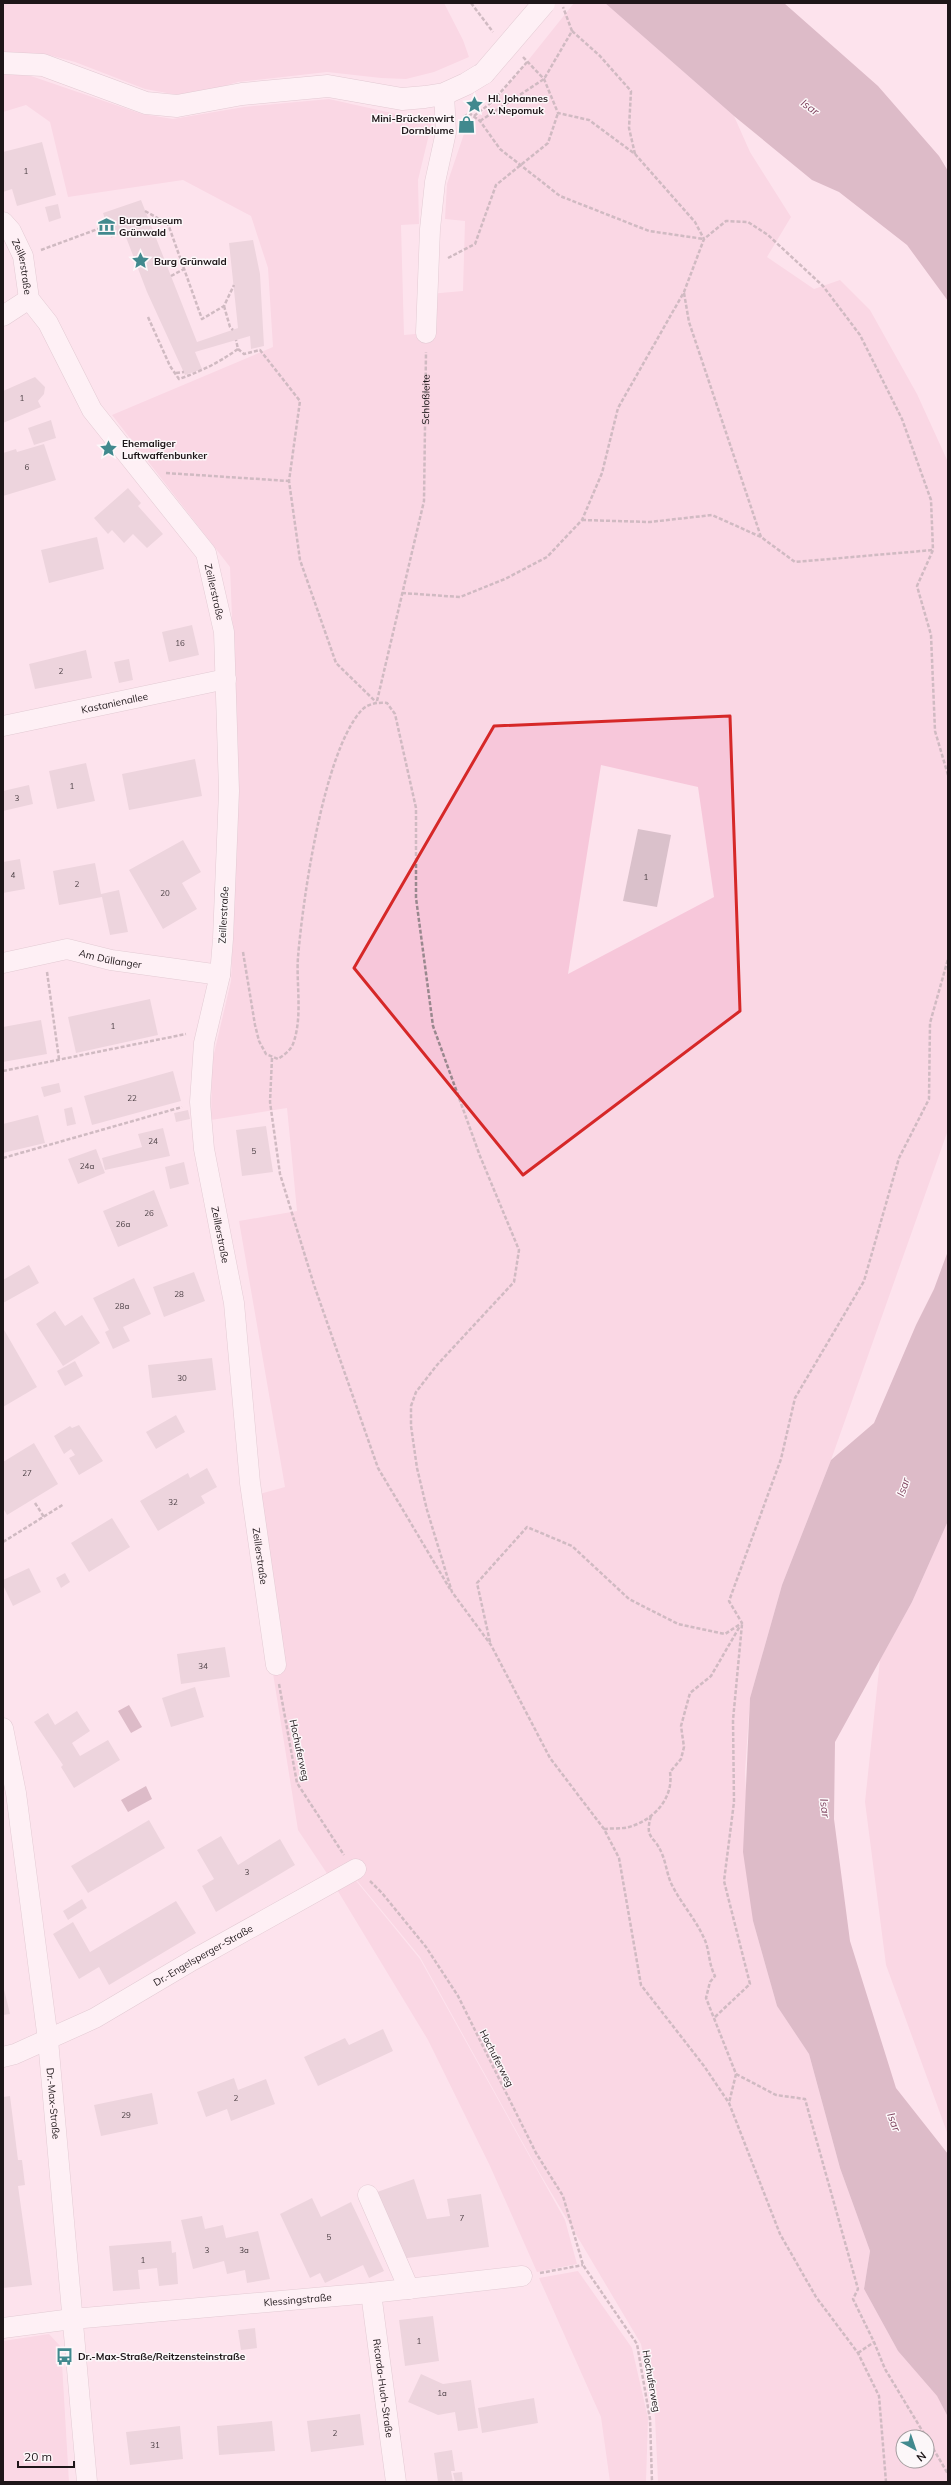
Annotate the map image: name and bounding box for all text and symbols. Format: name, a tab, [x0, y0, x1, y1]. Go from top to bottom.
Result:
place label: Hl. Johannes v. Nepomuk	[487, 92, 548, 117]
place icon: Hl. Johannes v. Nepomuk	[465, 94, 485, 114]
water label: Isar	[798, 96, 823, 119]
place label: Mini-Brückenwirt Dornblume	[372, 112, 455, 137]
shop icon: Mini-Brückenwirt Dornblume	[457, 114, 477, 134]
house number: 1	[24, 166, 29, 176]
place label: Burgmuseum Grünwald	[119, 214, 182, 239]
museum icon: Burgmuseum Grünwald	[96, 216, 116, 236]
street label: Zeillerstraße	[9, 237, 34, 295]
place icon: Burg Grünwald	[131, 251, 151, 271]
place label: Burg Grünwald	[154, 255, 227, 268]
street label: Schloßleite	[419, 374, 433, 425]
house number: 1	[20, 393, 25, 403]
place label: Ehemaliger Luftwaffenbunker	[122, 437, 207, 462]
place icon: Ehemaliger Luftwaffenbunker	[99, 439, 119, 459]
house number: 6	[25, 462, 30, 472]
street label: Zeillerstraße	[202, 563, 227, 621]
house number: 16	[175, 638, 185, 648]
house number: 2	[59, 666, 64, 676]
street label: Kastanienallee	[80, 690, 149, 716]
house number: 1	[70, 781, 75, 791]
house number: 3	[15, 793, 20, 803]
house number: 4	[11, 870, 16, 880]
house number: 1	[644, 872, 649, 882]
house number: 2	[75, 879, 80, 889]
street label: Zeillerstraße	[216, 886, 231, 944]
house number: 20	[160, 888, 170, 898]
street label: Am Düllanger	[78, 946, 143, 971]
house number: 1	[111, 1021, 116, 1031]
house number: 22	[127, 1093, 137, 1103]
house number: 24	[148, 1136, 158, 1146]
house number: 5	[252, 1146, 257, 1156]
house number: 24a	[80, 1161, 94, 1171]
street label: Zeillerstraße	[208, 1205, 232, 1264]
house number: 26	[144, 1208, 154, 1218]
house number: 26a	[116, 1219, 130, 1229]
house number: 28	[174, 1289, 184, 1299]
house number: 28a	[115, 1301, 129, 1311]
house number: 30	[177, 1373, 187, 1383]
house number: 27	[22, 1468, 32, 1478]
water label: Isar	[893, 1475, 913, 1498]
house number: 32	[168, 1497, 178, 1507]
street label: Zeillerstraße	[249, 1527, 270, 1585]
house number: 34	[198, 1661, 208, 1671]
street label: Hochuferweg	[287, 1718, 312, 1782]
water label: Isar	[817, 1798, 833, 1819]
house number: 3	[245, 1867, 250, 1877]
street label: Dr.-Engelsperger-Straße	[151, 1922, 255, 1989]
street label: Hochuferweg	[477, 2027, 517, 2089]
street label: Dr.-Max-Straße	[43, 2067, 63, 2140]
house number: 2	[234, 2093, 239, 2103]
house number: 29	[121, 2110, 131, 2120]
water label: Isar	[884, 2111, 904, 2134]
house number: 7	[460, 2213, 465, 2223]
house number: 5	[327, 2232, 332, 2242]
house number: 3	[205, 2245, 210, 2255]
house number: 3a	[239, 2245, 249, 2255]
house number: 1	[141, 2255, 146, 2265]
street label: Klessingstraße	[263, 2290, 332, 2309]
house number: 1	[417, 2336, 422, 2346]
street label: Ricarda-Huch-Straße	[370, 2338, 396, 2438]
bus stop icon: Dr.-Max-Straße/Reitzensteinstraße	[55, 2346, 75, 2366]
street label: Hochuferweg	[640, 2349, 663, 2413]
place label: Dr.-Max-Straße/Reitzensteinstraße	[78, 2350, 246, 2363]
house number: 1a	[437, 2388, 447, 2398]
house number: 2	[333, 2428, 338, 2438]
north arrow	[895, 2429, 935, 2469]
house number: 31	[150, 2440, 160, 2450]
scale bar	[18, 2443, 74, 2469]
text: 20 m	[24, 2449, 52, 2464]
text: N	[914, 2449, 929, 2465]

